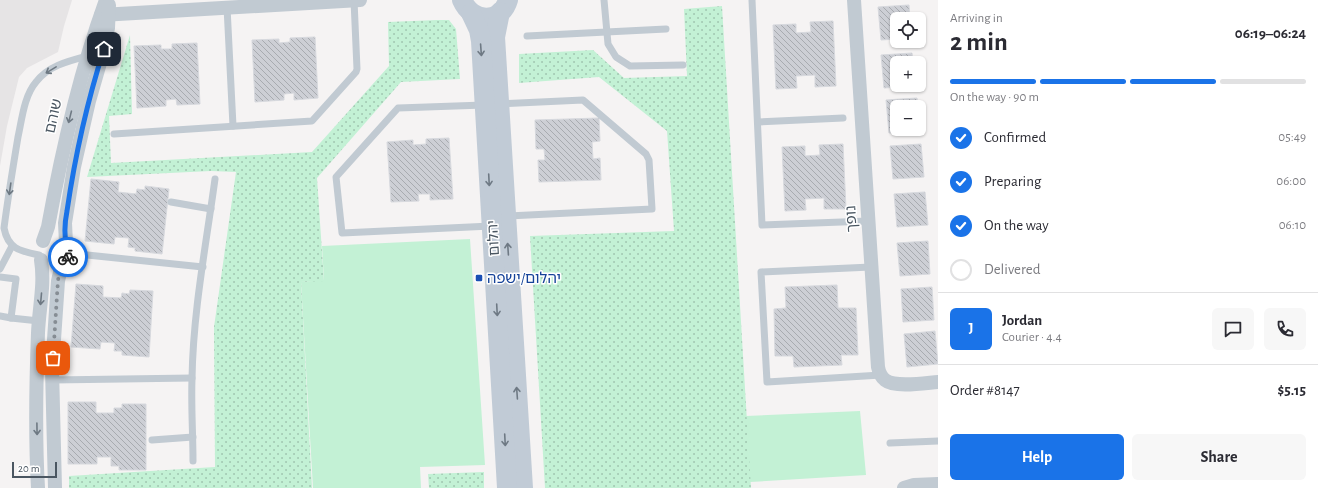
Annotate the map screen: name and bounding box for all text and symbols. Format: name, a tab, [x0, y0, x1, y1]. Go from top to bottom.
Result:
map controls	[890, 12, 926, 136]
button: locate	[890, 12, 926, 48]
text: Arriving in	[950, 12, 1003, 25]
text: 06:19–06:24	[1235, 26, 1306, 41]
text: 2 min	[950, 29, 1008, 55]
pin	[87, 32, 121, 66]
icon: home	[93, 38, 115, 60]
one-way arrow	[478, 43, 485, 56]
button: +	[890, 56, 926, 92]
one-way arrow	[45, 66, 57, 74]
text: On the way · 90 m	[950, 91, 1039, 104]
street label: שוהם	[42, 97, 65, 135]
button: −	[890, 100, 926, 136]
one-way arrow	[65, 111, 73, 124]
icon: check	[950, 127, 972, 149]
text: Confirmed	[984, 130, 1046, 145]
text: 05:49	[1278, 131, 1306, 144]
icon: check	[950, 171, 972, 193]
one-way arrow	[486, 173, 493, 186]
text: Preparing	[984, 174, 1041, 189]
text: 06:00	[1276, 175, 1306, 188]
one-way arrow	[6, 182, 14, 195]
street label: נופך	[843, 205, 860, 233]
icon: check	[950, 215, 972, 237]
text: On the way	[984, 218, 1049, 233]
text: 06:10	[1279, 219, 1306, 232]
street label: יהלום	[485, 220, 502, 256]
courier	[48, 237, 88, 277]
one-way arrow	[505, 243, 512, 256]
icon: bike	[57, 246, 79, 268]
text: Delivered	[984, 262, 1041, 277]
place label: יהלום/ישפה	[487, 271, 561, 286]
marker: יהלום/ישפה	[474, 273, 484, 283]
one-way arrow	[37, 292, 45, 305]
one-way arrow	[493, 303, 501, 316]
button: chat	[1212, 308, 1254, 350]
button: phone	[1264, 308, 1306, 350]
text: Jordan	[1002, 313, 1042, 328]
text: J	[968, 321, 974, 336]
text: Courier · 4.4	[1002, 331, 1062, 344]
pin	[36, 341, 70, 375]
icon: bag	[42, 347, 64, 369]
text: Order #8147	[950, 383, 1020, 398]
text: $5.15	[1277, 383, 1306, 398]
one-way arrow	[514, 387, 521, 400]
one-way arrow	[33, 422, 41, 435]
one-way arrow	[501, 433, 508, 446]
button: Help	[950, 434, 1124, 480]
button: Share	[1132, 434, 1306, 480]
scale bar	[12, 460, 57, 479]
text: 20 m	[18, 463, 39, 474]

